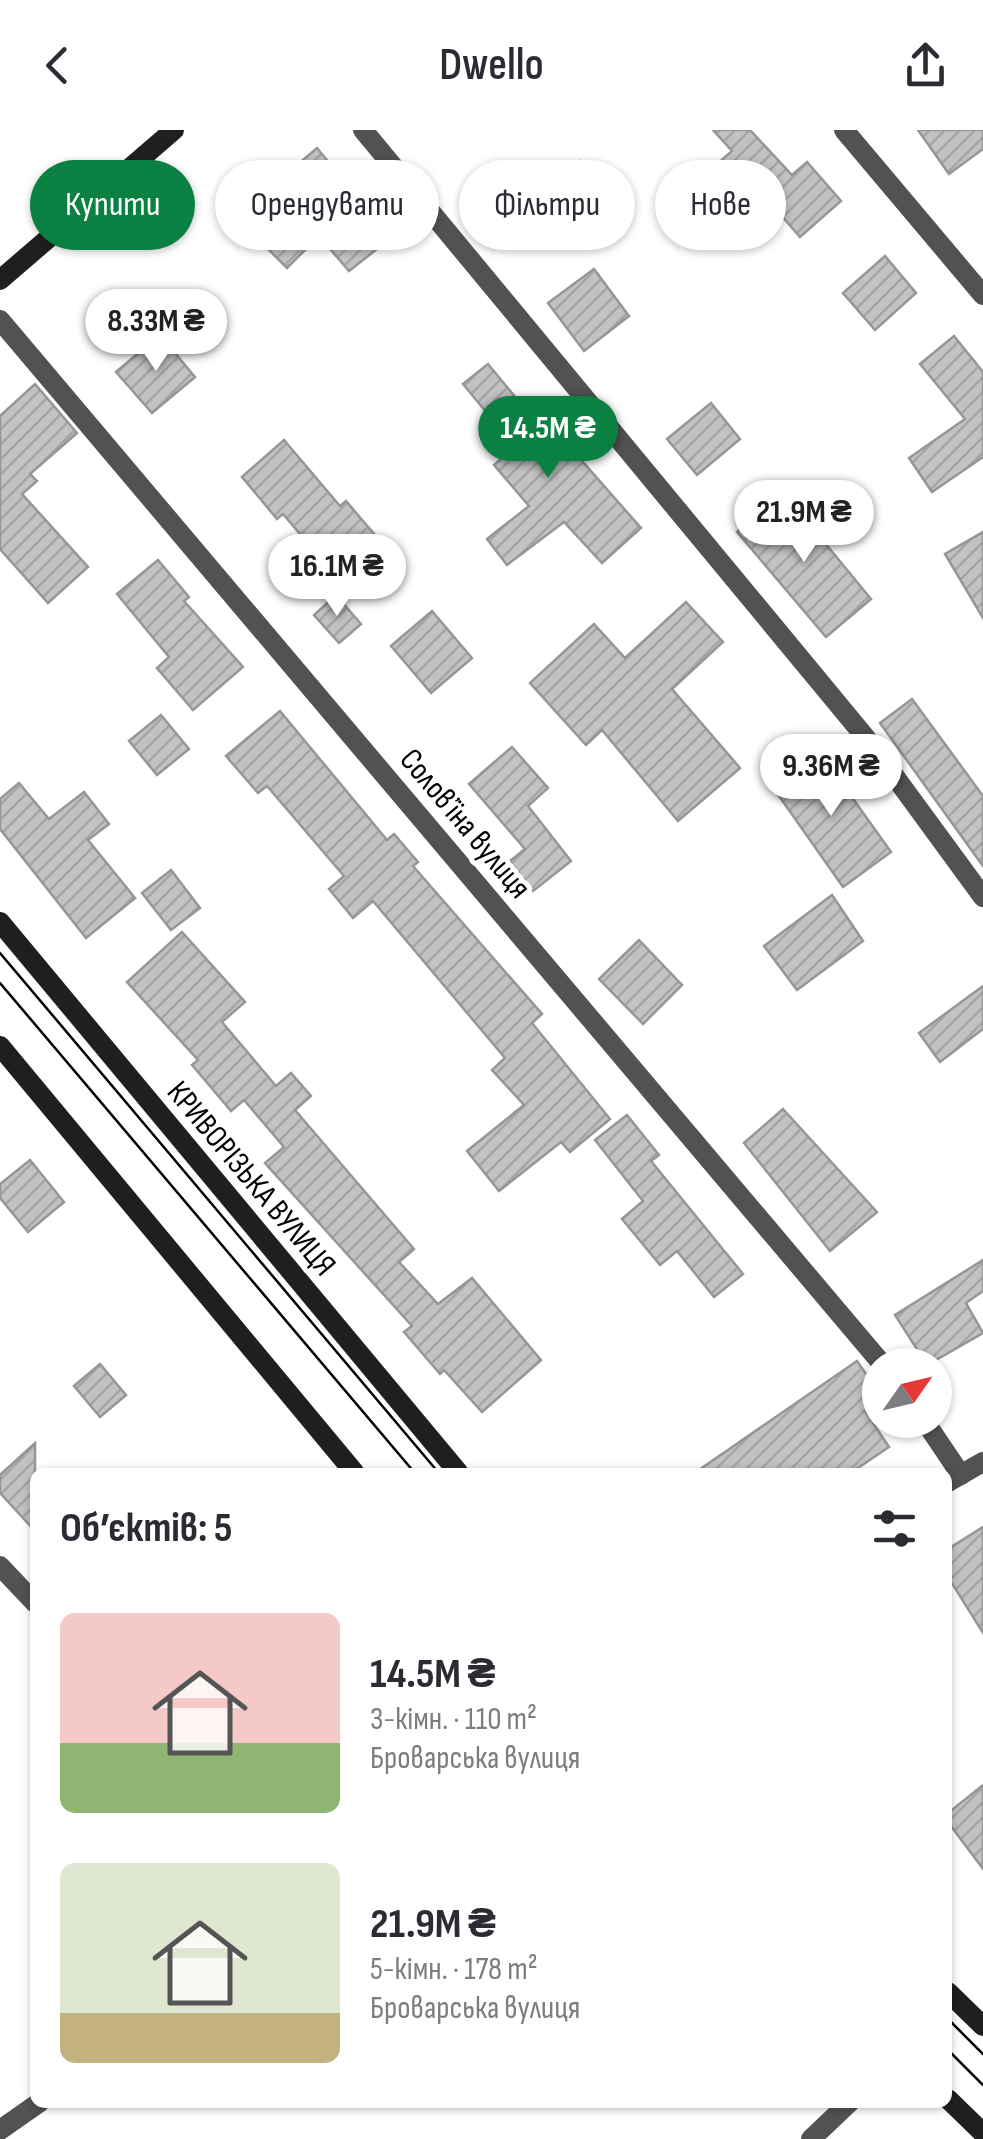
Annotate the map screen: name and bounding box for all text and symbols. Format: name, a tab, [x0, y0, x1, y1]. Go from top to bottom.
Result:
icon: back	[30, 38, 85, 93]
text: Dwello	[439, 38, 544, 93]
icon: share	[898, 38, 953, 93]
chip: Купити	[30, 160, 195, 250]
chip: Орендувати	[215, 160, 439, 250]
chip: Фільтри	[459, 160, 635, 250]
chip: Нове	[655, 160, 786, 250]
pin: 8.33M ₴	[64, 289, 248, 374]
text: 8.33M ₴	[107, 302, 205, 341]
pin: 14.5M ₴	[456, 396, 640, 481]
text: 14.5M ₴	[500, 409, 596, 448]
pin: 21.9M ₴	[712, 480, 896, 565]
text: 21.9M ₴	[756, 493, 852, 532]
pin: 16.1M ₴	[245, 534, 429, 619]
text: 16.1M ₴	[290, 547, 384, 586]
pin: 9.36M ₴	[739, 734, 923, 819]
street label: Соловʼїна вулиця	[391, 741, 539, 907]
text: 9.36M ₴	[782, 747, 880, 786]
street label: КРИВОРІЗЬКА ВУЛИЦЯ	[158, 1074, 344, 1284]
north arrow	[862, 1348, 952, 1438]
map controls	[862, 1348, 952, 1438]
icon: filters	[867, 1501, 922, 1556]
text: Об’єктів: 5	[60, 1503, 232, 1554]
text: 14.5M ₴	[370, 1649, 495, 1700]
icon: home	[140, 1653, 260, 1773]
text: 3-кімн. · 110 m²	[370, 1700, 537, 1739]
text: Броварська вулиця	[370, 1739, 580, 1778]
text: 21.9M ₴	[370, 1899, 496, 1950]
icon: home	[140, 1903, 260, 2023]
text: 5-кімн. · 178 m²	[370, 1950, 538, 1989]
text: Броварська вулиця	[370, 1989, 580, 2028]

